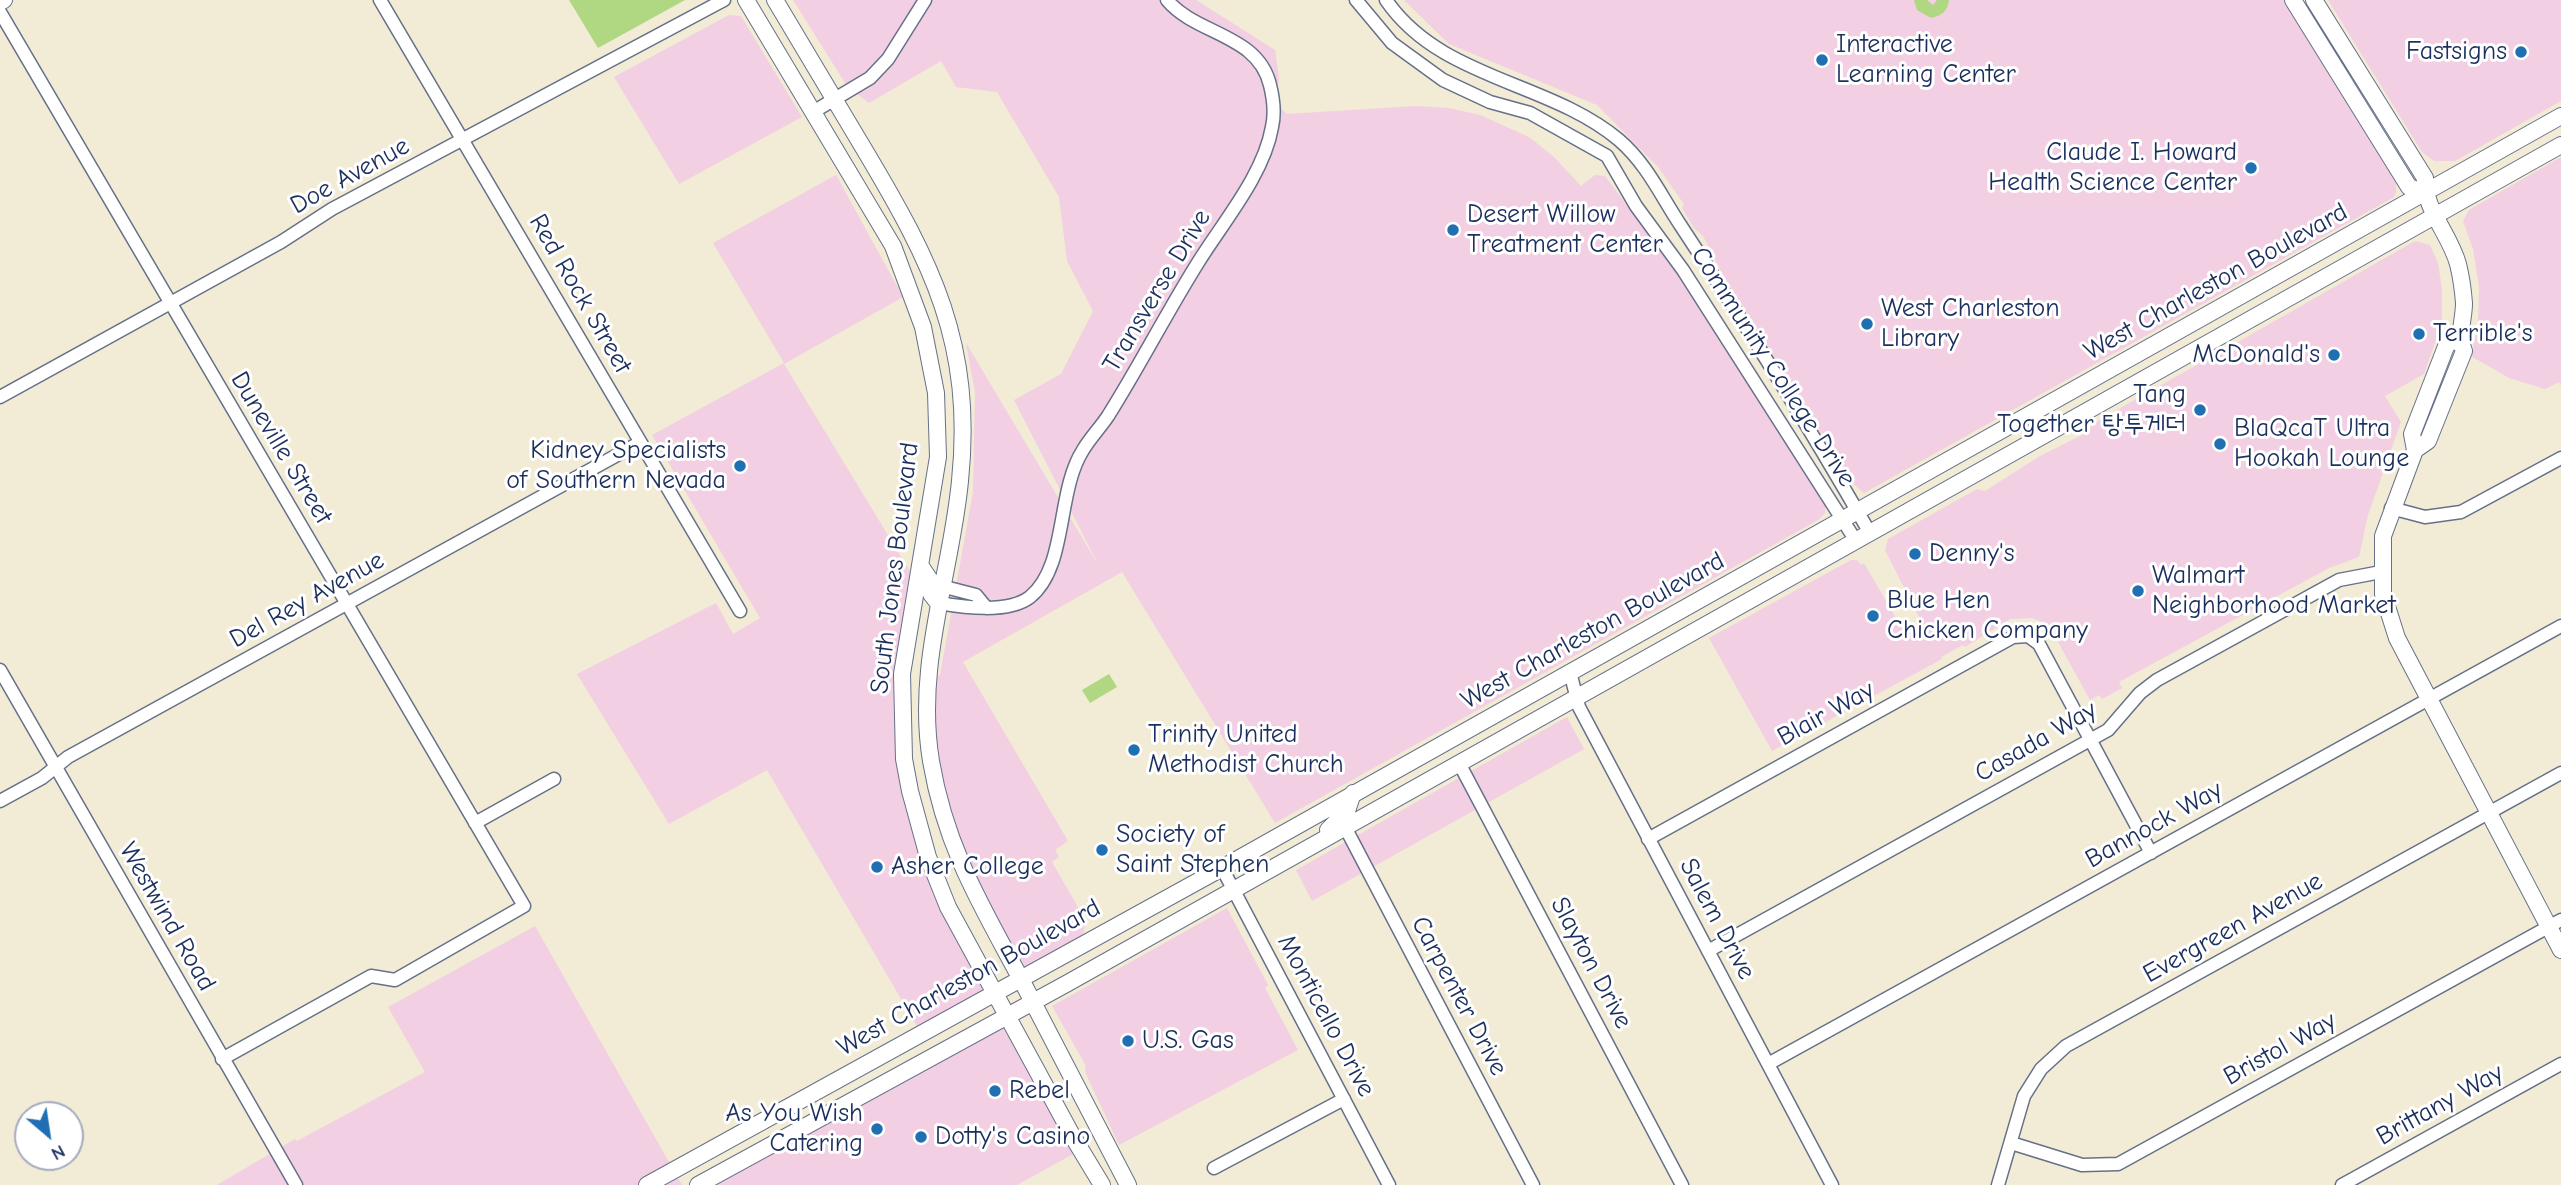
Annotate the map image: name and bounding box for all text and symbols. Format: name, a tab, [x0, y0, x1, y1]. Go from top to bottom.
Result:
place label: Interactive Learning Center	[1836, 29, 2016, 90]
place label: Fastsigns	[2406, 36, 2507, 68]
marker: Fastsigns	[2513, 44, 2529, 60]
marker: Interactive Learning Center	[1814, 52, 1830, 68]
street label: Doe Avenue	[285, 131, 415, 221]
place label: Claude I. Howard Health Science Center	[1988, 137, 2237, 198]
marker: Claude I. Howard Health Science Center	[2243, 160, 2259, 176]
street label: West Charleston Boulevard	[2079, 197, 2353, 367]
place label: Desert Willow Treatment Center	[1467, 199, 1663, 260]
street label: Transverse Drive	[1096, 204, 1218, 378]
street label: Red Rock Street	[522, 209, 638, 379]
marker: Desert Willow Treatment Center	[1445, 222, 1461, 238]
street label: Community College Drive	[1684, 241, 1862, 493]
place label: West Charleston Library	[1881, 293, 2060, 354]
marker: West Charleston Library	[1859, 316, 1875, 332]
place label: Terrible's	[2433, 318, 2533, 350]
marker: Terrible's	[2411, 326, 2427, 342]
place label: McDonald's	[2192, 339, 2320, 371]
marker: McDonald's	[2326, 347, 2342, 363]
street label: Duneville Street	[223, 366, 339, 530]
place label: Tang Together 탕투게더	[1997, 379, 2186, 440]
marker: Tang Together 탕투게더	[2192, 402, 2208, 418]
place label: BlaQcaT Ultra Hookah Lounge	[2234, 413, 2409, 474]
place label: Kidney Specialists of Southern Nevada	[506, 435, 726, 496]
marker: BlaQcaT Ultra Hookah Lounge	[2212, 436, 2228, 452]
street label: South Jones Boulevard	[864, 441, 926, 695]
marker: Kidney Specialists of Southern Nevada	[732, 458, 748, 474]
place label: Denny's	[1929, 538, 2015, 570]
street label: Del Rey Avenue	[224, 545, 390, 655]
street label: West Charleston Boulevard	[1456, 546, 1730, 716]
marker: Denny's	[1907, 546, 1923, 562]
place label: Walmart Neighborhood Market	[2152, 560, 2396, 622]
marker: Walmart Neighborhood Market	[2130, 583, 2146, 599]
place label: Blue Hen Chicken Company	[1887, 585, 2088, 646]
marker: Blue Hen Chicken Company	[1865, 608, 1881, 624]
street label: Blair Way	[1772, 675, 1880, 753]
street label: Casada Way	[1970, 695, 2102, 789]
place label: Trinity United Methodist Church	[1148, 719, 1344, 780]
marker: Trinity United Methodist Church	[1126, 742, 1142, 758]
street label: Bannock Way	[2080, 775, 2228, 875]
place label: Society of Saint Stephen	[1116, 819, 1269, 880]
street label: Westwind Road	[112, 837, 222, 997]
marker: Society of Saint Stephen	[1094, 842, 1110, 858]
place label: Asher College	[891, 851, 1044, 883]
street label: Salem Drive	[1672, 853, 1762, 985]
marker: Asher College	[869, 859, 885, 875]
street label: Evergreen Avenue	[2138, 866, 2328, 990]
street label: Slayton Drive	[1543, 892, 1639, 1034]
street label: West Charleston Boulevard	[832, 893, 1106, 1063]
street label: Carpenter Drive	[1404, 911, 1514, 1081]
street label: Monticello Drive	[1270, 930, 1382, 1102]
street label: Bristol Way	[2218, 1005, 2342, 1093]
place label: U.S. Gas	[1142, 1025, 1234, 1057]
marker: U.S. Gas	[1120, 1033, 1136, 1049]
street label: Brittany Way	[2371, 1057, 2509, 1153]
place label: Rebel	[1009, 1075, 1070, 1107]
marker: Rebel	[987, 1083, 1003, 1099]
place label: As You Wish Catering	[726, 1098, 863, 1160]
north arrow	[14, 1101, 84, 1171]
marker: As You Wish Catering	[869, 1121, 885, 1137]
place label: Dotty's Casino	[935, 1121, 1090, 1153]
marker: Dotty's Casino	[913, 1129, 929, 1145]
text: N	[47, 1140, 69, 1165]

